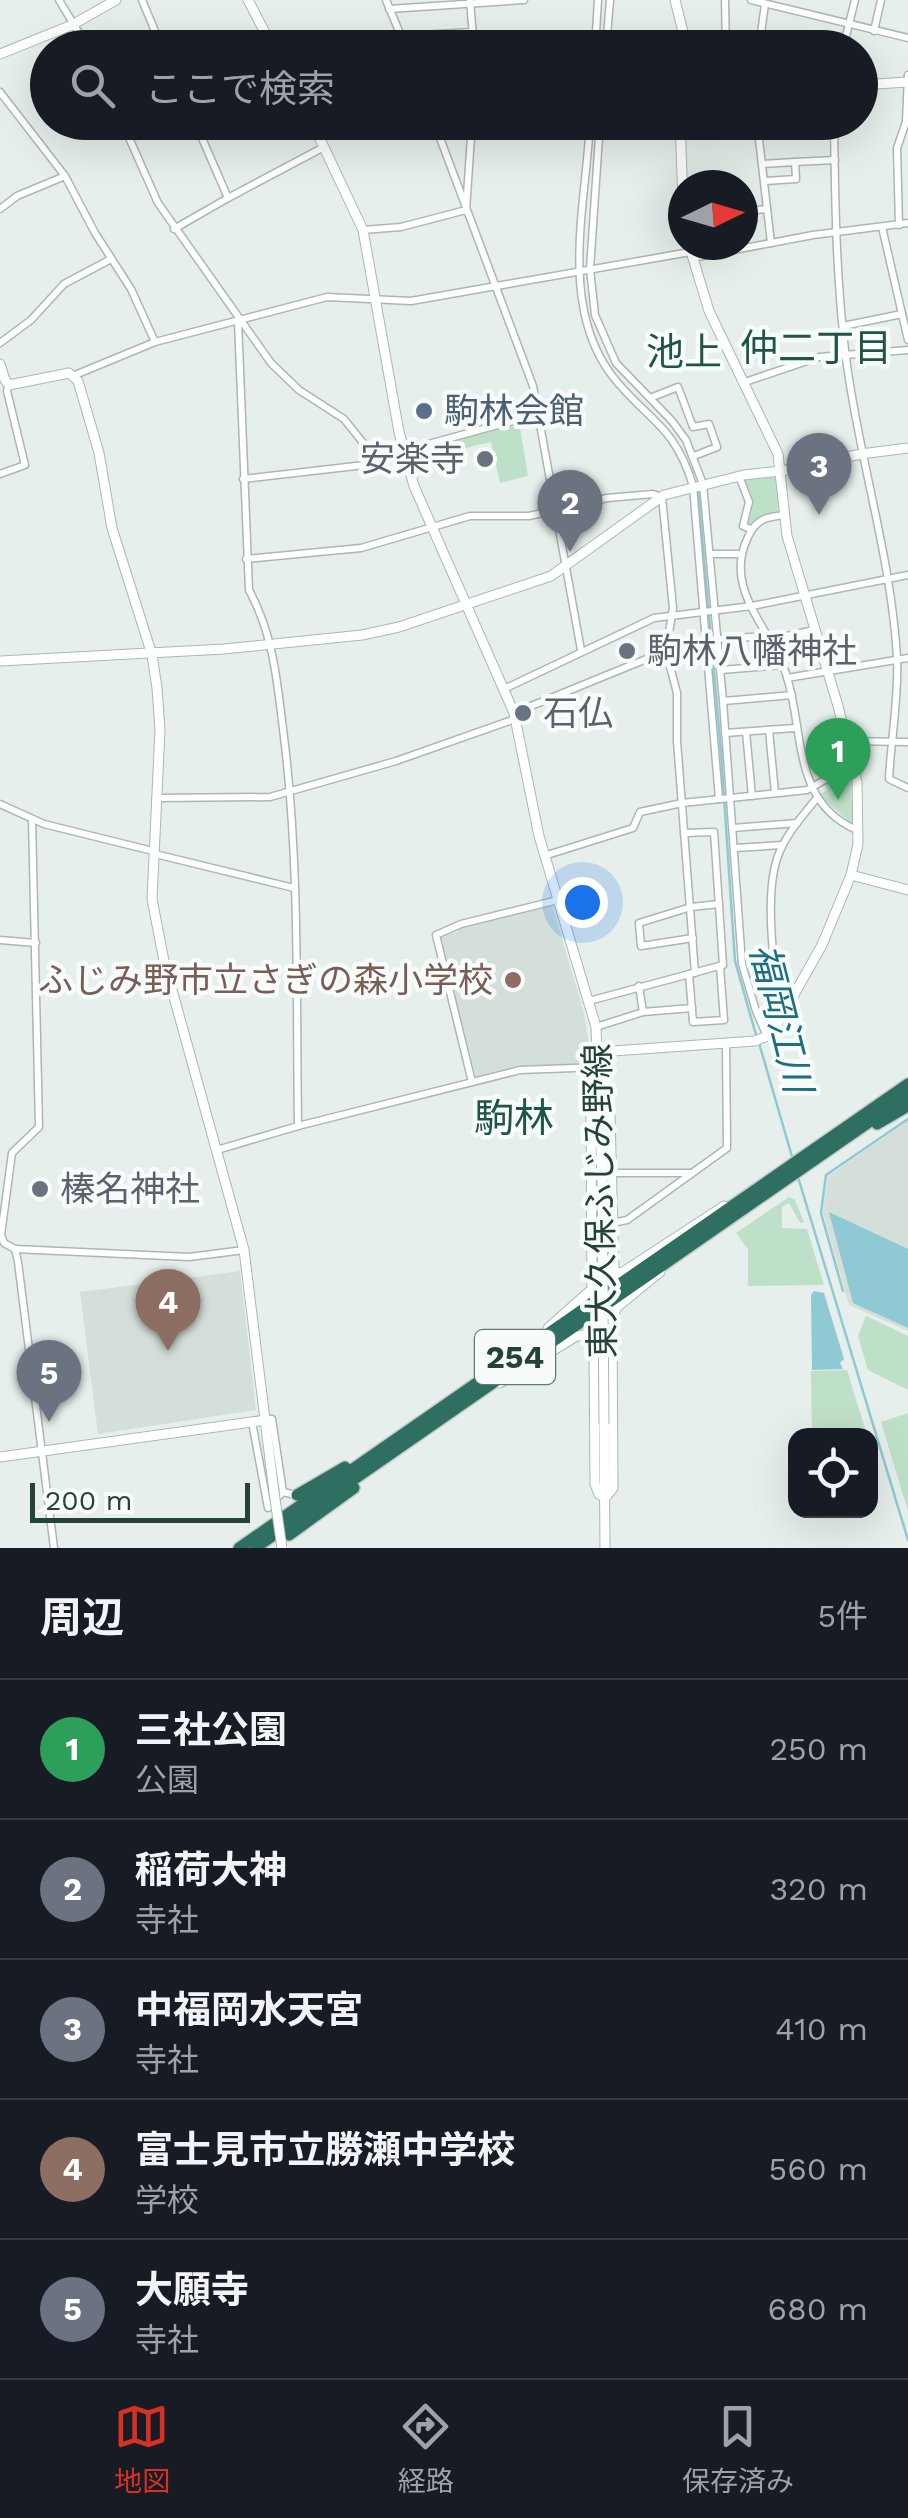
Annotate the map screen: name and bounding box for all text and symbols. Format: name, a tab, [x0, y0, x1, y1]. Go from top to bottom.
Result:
search box	[30, 30, 878, 140]
icon: search	[65, 58, 120, 113]
text: ここで検索	[145, 67, 335, 111]
north arrow	[668, 170, 758, 260]
district label: 仲二丁目	[740, 326, 892, 370]
district label: 池上	[646, 330, 722, 374]
place label: 駒林会館	[444, 390, 584, 432]
marker: 駒林会館	[413, 400, 435, 422]
pin: 3	[786, 432, 852, 515]
place label: 安楽寺	[360, 438, 465, 480]
marker: 安楽寺	[474, 448, 496, 470]
pin: 2	[538, 470, 602, 552]
place label: 駒林八幡神社	[647, 630, 857, 672]
marker: 駒林八幡神社	[616, 640, 638, 662]
place label: 石仏	[543, 692, 613, 734]
marker: 石仏	[512, 702, 534, 724]
pin: 1	[806, 718, 870, 800]
your location	[557, 877, 608, 928]
water label: 福岡江川	[741, 939, 822, 1101]
place label: ふじみ野市立さぎの森小学校	[38, 959, 493, 1001]
marker: ふじみ野市立さぎの森小学校	[502, 969, 524, 991]
street label: 東大久保ふじみ野線	[576, 1043, 624, 1359]
district label: 駒林	[474, 1095, 554, 1142]
place label: 榛名神社	[60, 1168, 200, 1210]
marker: 榛名神社	[29, 1178, 51, 1200]
pin: 4	[136, 1268, 200, 1351]
road number: 254	[475, 1330, 555, 1384]
pin: 5	[17, 1340, 82, 1422]
map controls	[788, 1428, 878, 1518]
button: locate	[788, 1428, 878, 1518]
scale bar	[30, 1478, 250, 1522]
text: 200 m	[45, 1484, 132, 1517]
text: 周辺	[40, 1593, 124, 1642]
text: 5件	[817, 1597, 868, 1635]
text: 三社公園	[135, 1708, 287, 1752]
text: 1	[66, 1730, 79, 1768]
text: 250 m	[769, 1730, 868, 1768]
text: 公園	[135, 1761, 199, 1799]
text: 稲荷大神	[135, 1848, 287, 1892]
text: 2	[63, 1870, 82, 1908]
text: 320 m	[769, 1870, 868, 1908]
text: 寺社	[135, 1901, 199, 1939]
text: 中福岡水天宮	[135, 1988, 363, 2032]
text: 3	[63, 2010, 82, 2048]
text: 410 m	[775, 2010, 868, 2048]
text: 寺社	[135, 2041, 199, 2079]
text: 富士見市立勝瀬中学校	[135, 2128, 515, 2172]
text: 4	[62, 2150, 83, 2188]
text: 560 m	[769, 2150, 868, 2188]
text: 学校	[135, 2181, 199, 2219]
text: 大願寺	[135, 2268, 249, 2312]
text: 5	[63, 2290, 82, 2328]
text: 680 m	[768, 2290, 868, 2328]
text: 寺社	[135, 2321, 199, 2359]
tab: 地図	[114, 2399, 170, 2499]
tab: 経路	[398, 2399, 454, 2499]
tab: 保存済み	[682, 2399, 794, 2499]

